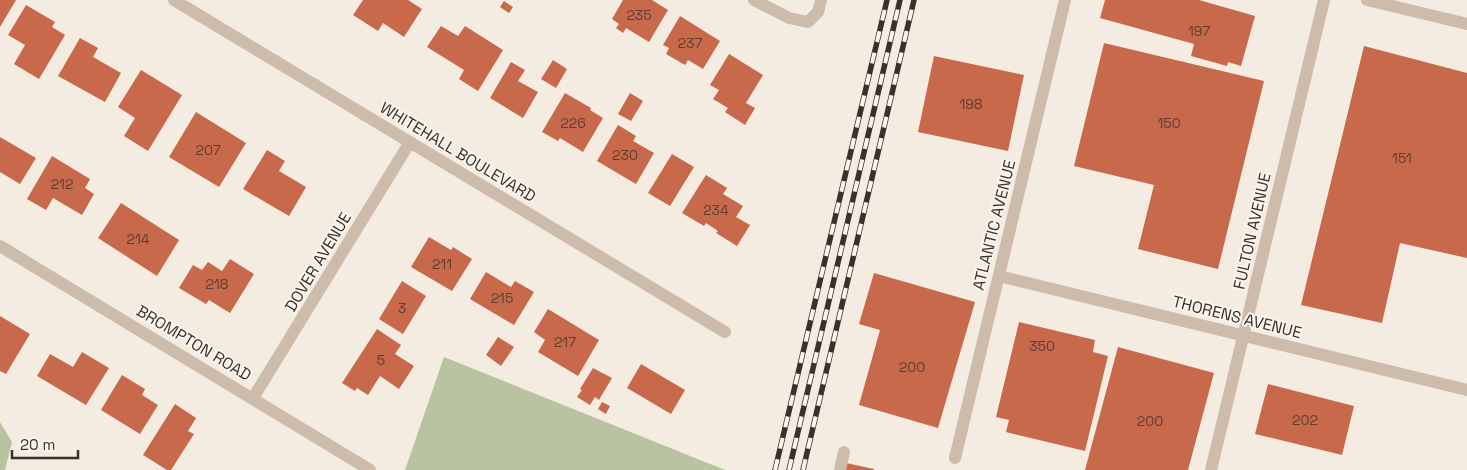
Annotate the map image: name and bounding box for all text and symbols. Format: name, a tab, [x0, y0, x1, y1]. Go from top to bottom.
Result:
house number: 235	[626, 6, 652, 24]
house number: 197	[1188, 22, 1210, 40]
house number: 237	[678, 34, 702, 52]
house number: 198	[959, 95, 983, 113]
street label: WHITEHALL BOULEVARD	[376, 97, 540, 207]
house number: 226	[560, 114, 586, 132]
house number: 150	[1157, 114, 1181, 132]
house number: 207	[195, 141, 221, 159]
house number: 230	[612, 146, 638, 164]
house number: 151	[1392, 149, 1412, 167]
street label: ATLANTIC AVENUE	[968, 158, 1020, 292]
street label: FULTON AVENUE	[1228, 171, 1276, 291]
house number: 212	[51, 175, 73, 193]
house number: 234	[703, 201, 729, 219]
street label: DOVER AVENUE	[280, 208, 356, 316]
house number: 214	[126, 230, 150, 248]
house number: 211	[432, 255, 452, 273]
house number: 218	[205, 275, 229, 293]
house number: 215	[491, 289, 513, 307]
street label: THORENS AVENUE	[1170, 291, 1304, 343]
house number: 3	[398, 299, 406, 317]
street label: BROMPTON ROAD	[133, 300, 255, 386]
house number: 217	[554, 333, 576, 351]
house number: 350	[1029, 337, 1055, 355]
house number: 5	[377, 351, 385, 369]
house number: 200	[899, 358, 925, 376]
house number: 202	[1292, 411, 1318, 429]
house number: 200	[1137, 412, 1163, 430]
scale bar	[12, 428, 79, 460]
text: 20 m	[20, 435, 55, 454]

